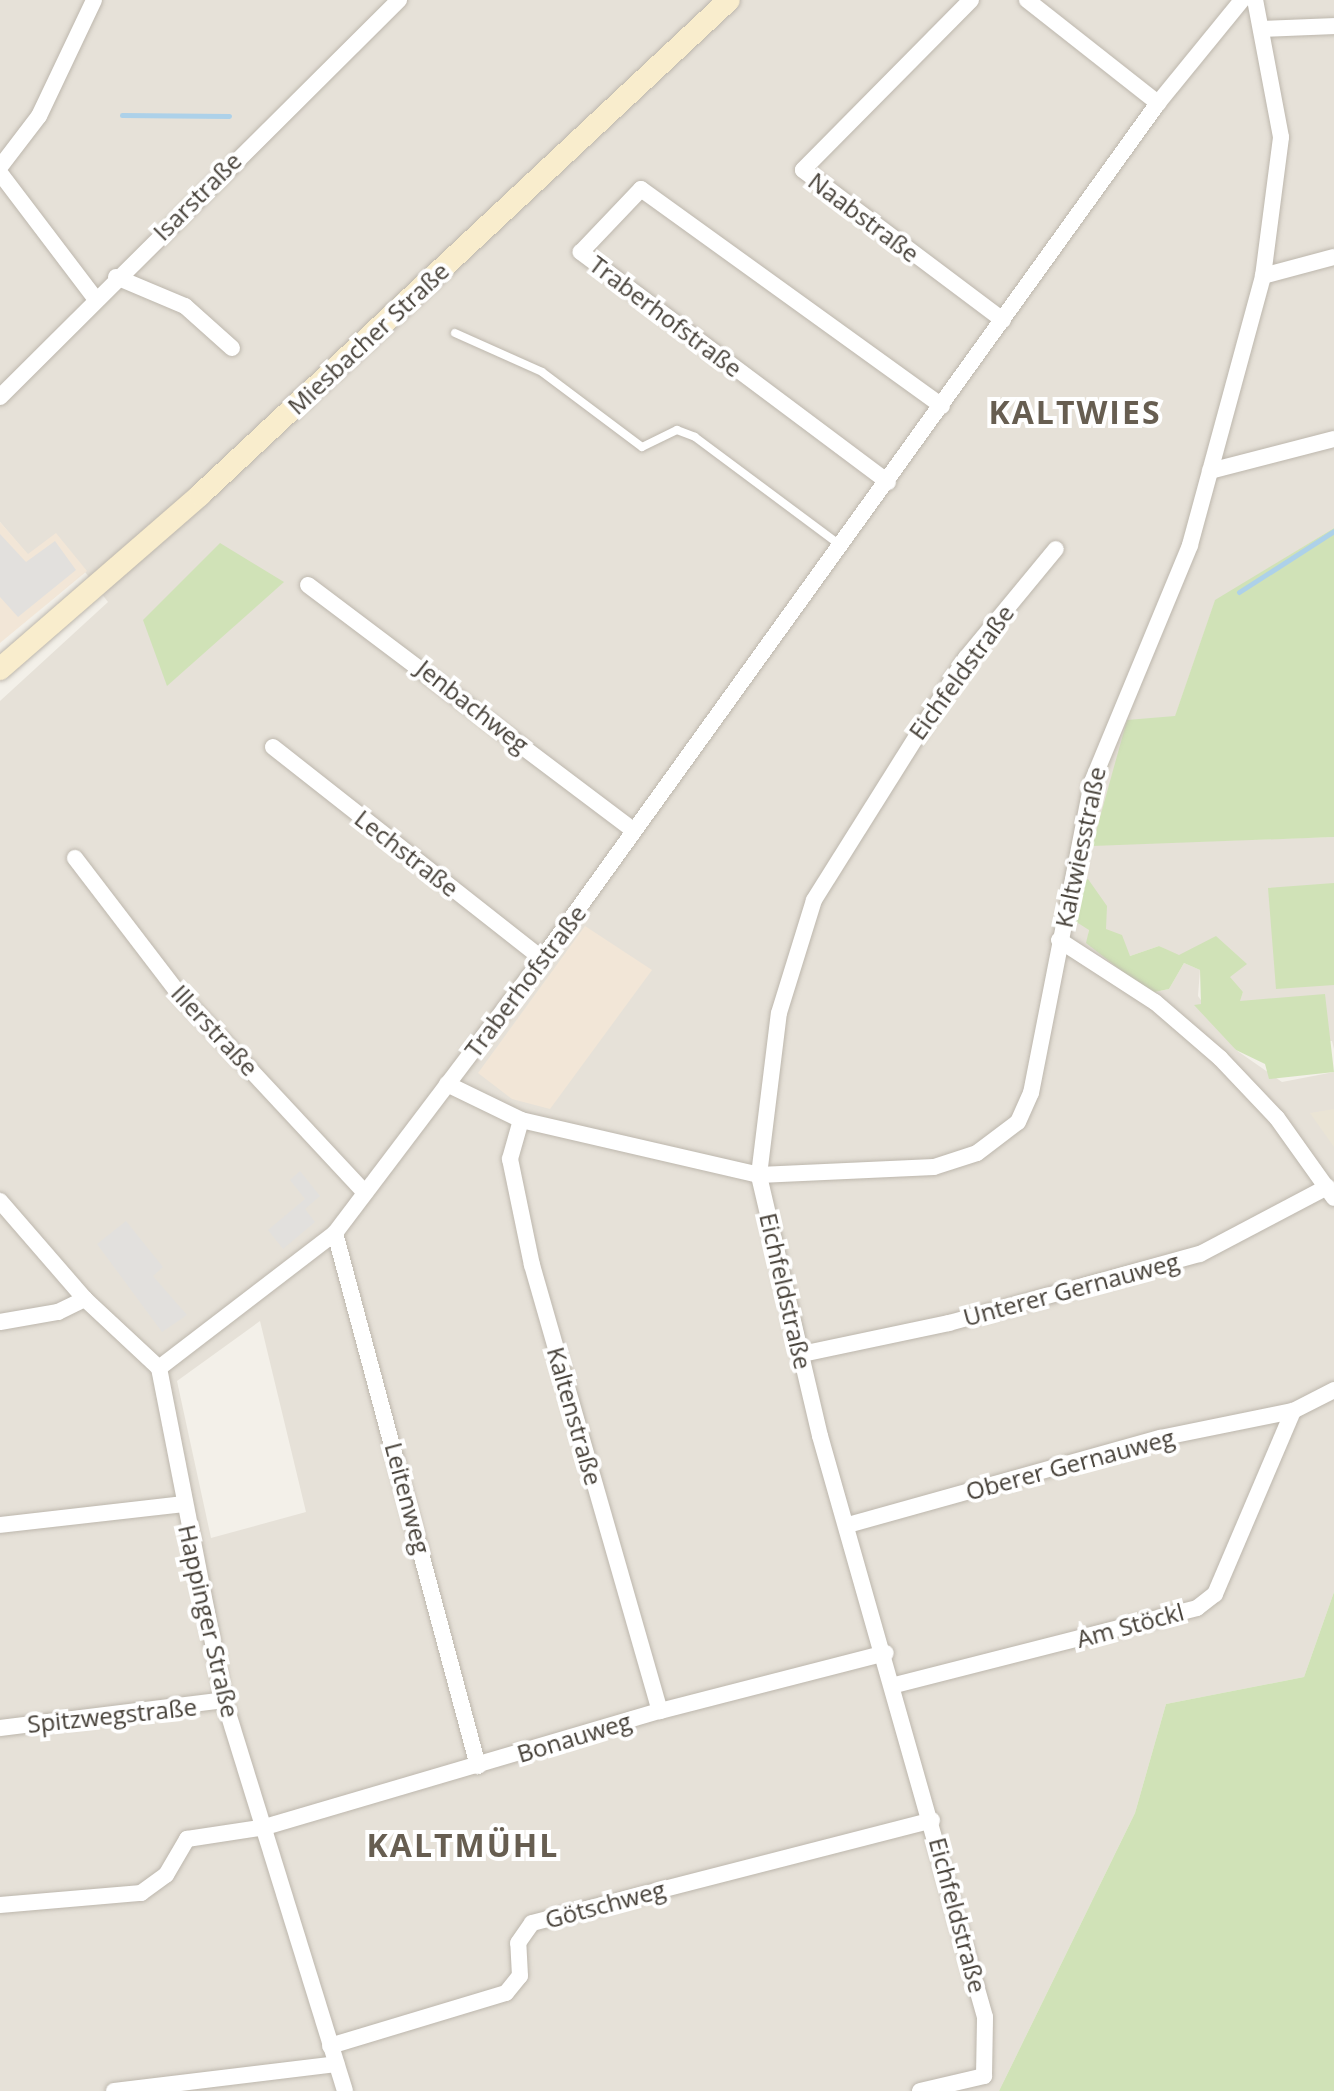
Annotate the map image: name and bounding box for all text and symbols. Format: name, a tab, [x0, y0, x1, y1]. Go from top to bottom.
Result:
street label: Isarstraße	[147, 146, 247, 246]
street label: Naabstraße	[803, 166, 925, 268]
street label: Traberhofstraße	[584, 249, 748, 383]
street label: Miesbacher Straße	[282, 256, 454, 420]
district label: KALTWIES	[988, 393, 1162, 431]
street label: Eichfeldstraße	[902, 599, 1020, 745]
street label: Jenbachweg	[411, 653, 535, 759]
street label: Kaltwiesstraße	[1049, 764, 1111, 930]
street label: Lechstraße	[349, 804, 465, 902]
street label: Traberhofstraße	[458, 899, 592, 1063]
street label: Illerstraße	[166, 979, 264, 1081]
street label: Eichfeldstraße	[754, 1210, 818, 1372]
street label: Unterer Gernauweg	[960, 1246, 1182, 1332]
street label: Kaltenstraße	[542, 1344, 608, 1488]
street label: Oberer Gernauweg	[963, 1422, 1177, 1506]
street label: Leitenweg	[379, 1439, 437, 1557]
street label: Happinger Straße	[173, 1522, 245, 1720]
street label: Am Stöckl	[1073, 1597, 1187, 1653]
street label: Spitzwegstraße	[26, 1692, 198, 1738]
street label: Bonauweg	[513, 1706, 635, 1768]
district label: KALTMÜHL	[367, 1826, 559, 1864]
street label: Eichfeldstraße	[923, 1834, 993, 1996]
street label: Götschweg	[542, 1874, 668, 1934]

